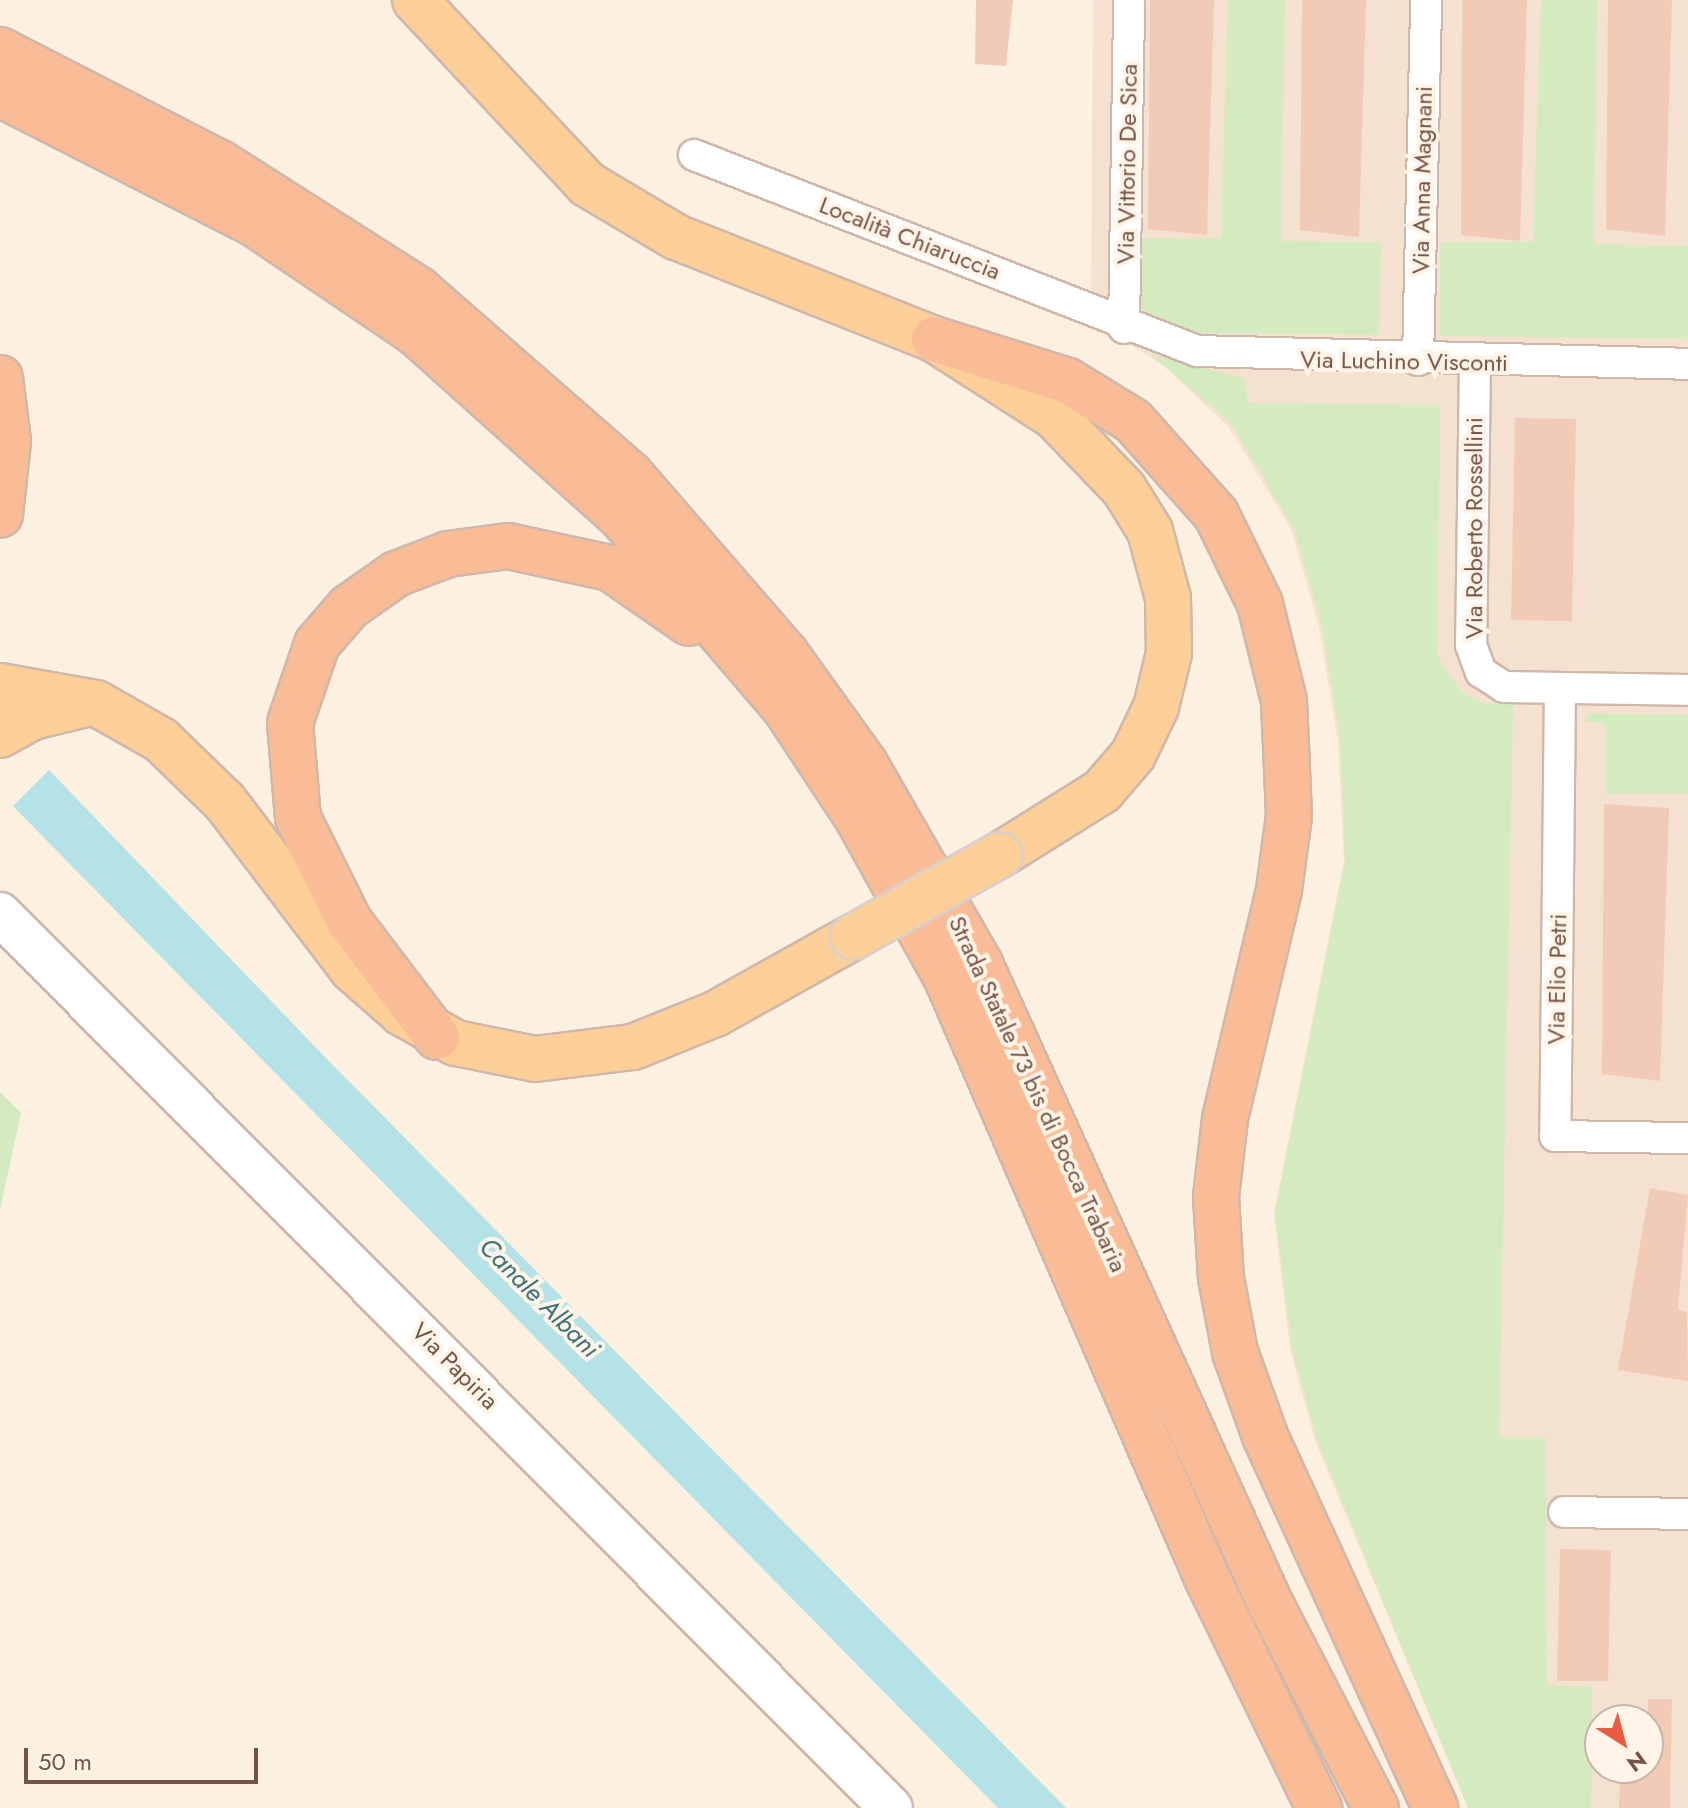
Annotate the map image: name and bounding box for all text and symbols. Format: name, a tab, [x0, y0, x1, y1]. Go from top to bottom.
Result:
street label: Via Vittorio De Sica	[1111, 63, 1143, 265]
street label: Via Anna Magnani	[1406, 86, 1438, 274]
street label: Località Chiaruccia	[815, 190, 1005, 286]
street label: Via Luchino Visconti	[1300, 345, 1508, 377]
street label: Via Roberto Rossellini	[1460, 417, 1488, 639]
street label: Strada Statale 73 bis di Bocca Trabaria	[943, 912, 1133, 1276]
street label: Via Elio Petri	[1541, 913, 1573, 1045]
water label: Canale Albani	[473, 1232, 605, 1364]
street label: Via Papiria	[406, 1317, 504, 1415]
north arrow	[1584, 1704, 1664, 1784]
scale bar	[28, 1732, 262, 1782]
text: 50 m	[38, 1744, 92, 1779]
text: N	[1620, 1744, 1653, 1780]

